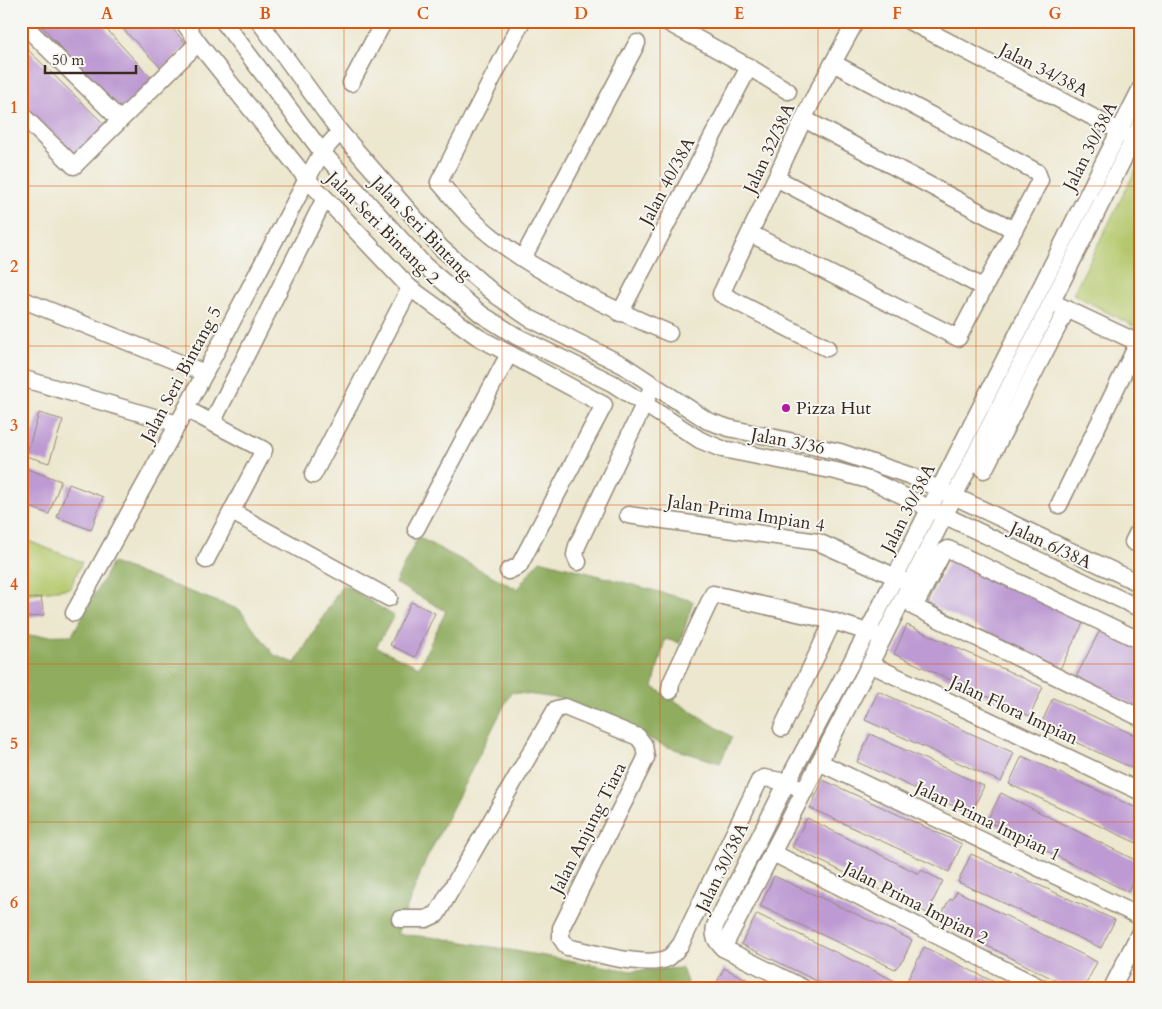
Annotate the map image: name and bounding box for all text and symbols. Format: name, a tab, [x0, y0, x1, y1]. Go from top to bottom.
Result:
text: A	[101, 3, 113, 25]
text: B	[259, 3, 271, 25]
text: C	[417, 3, 429, 25]
text: D	[574, 3, 588, 25]
text: E	[734, 3, 744, 25]
text: F	[892, 3, 902, 25]
text: G	[1048, 3, 1062, 25]
street label: Jalan 34/38A	[992, 36, 1093, 104]
scale bar	[45, 42, 136, 74]
text: 50 m	[52, 50, 84, 70]
text: 1	[10, 97, 18, 119]
street label: Jalan 30/38A	[1056, 97, 1124, 198]
street label: Jalan 32/38A	[736, 99, 801, 200]
street label: Jalan 40/38A	[632, 132, 701, 232]
street label: Jalan Seri Bintang 2	[322, 167, 444, 289]
street label: Jalan Seri Bintang	[367, 171, 477, 285]
text: 2	[10, 256, 18, 278]
street label: Jalan Seri Bintang 5	[134, 302, 228, 449]
place label: Pizza Hut	[796, 396, 871, 421]
marker: Pizza Hut	[780, 402, 792, 414]
text: 3	[10, 415, 18, 437]
street label: Jalan 3/36	[746, 422, 827, 461]
street label: Jalan 30/38A	[874, 459, 942, 560]
street label: Jalan Prima Impian 4	[662, 488, 827, 538]
street label: Jalan 6/38A	[1003, 514, 1096, 575]
text: 4	[10, 574, 18, 596]
street label: Jalan Flora Impian	[943, 668, 1083, 751]
text: 5	[10, 733, 18, 755]
street label: Jalan Anjung Tiara	[543, 758, 633, 901]
street label: Jalan Prima Impian 1	[908, 774, 1065, 868]
street label: Jalan 30/38A	[689, 818, 755, 919]
street label: Jalan Prima Impian 2	[836, 855, 992, 951]
text: 6	[10, 892, 18, 914]

